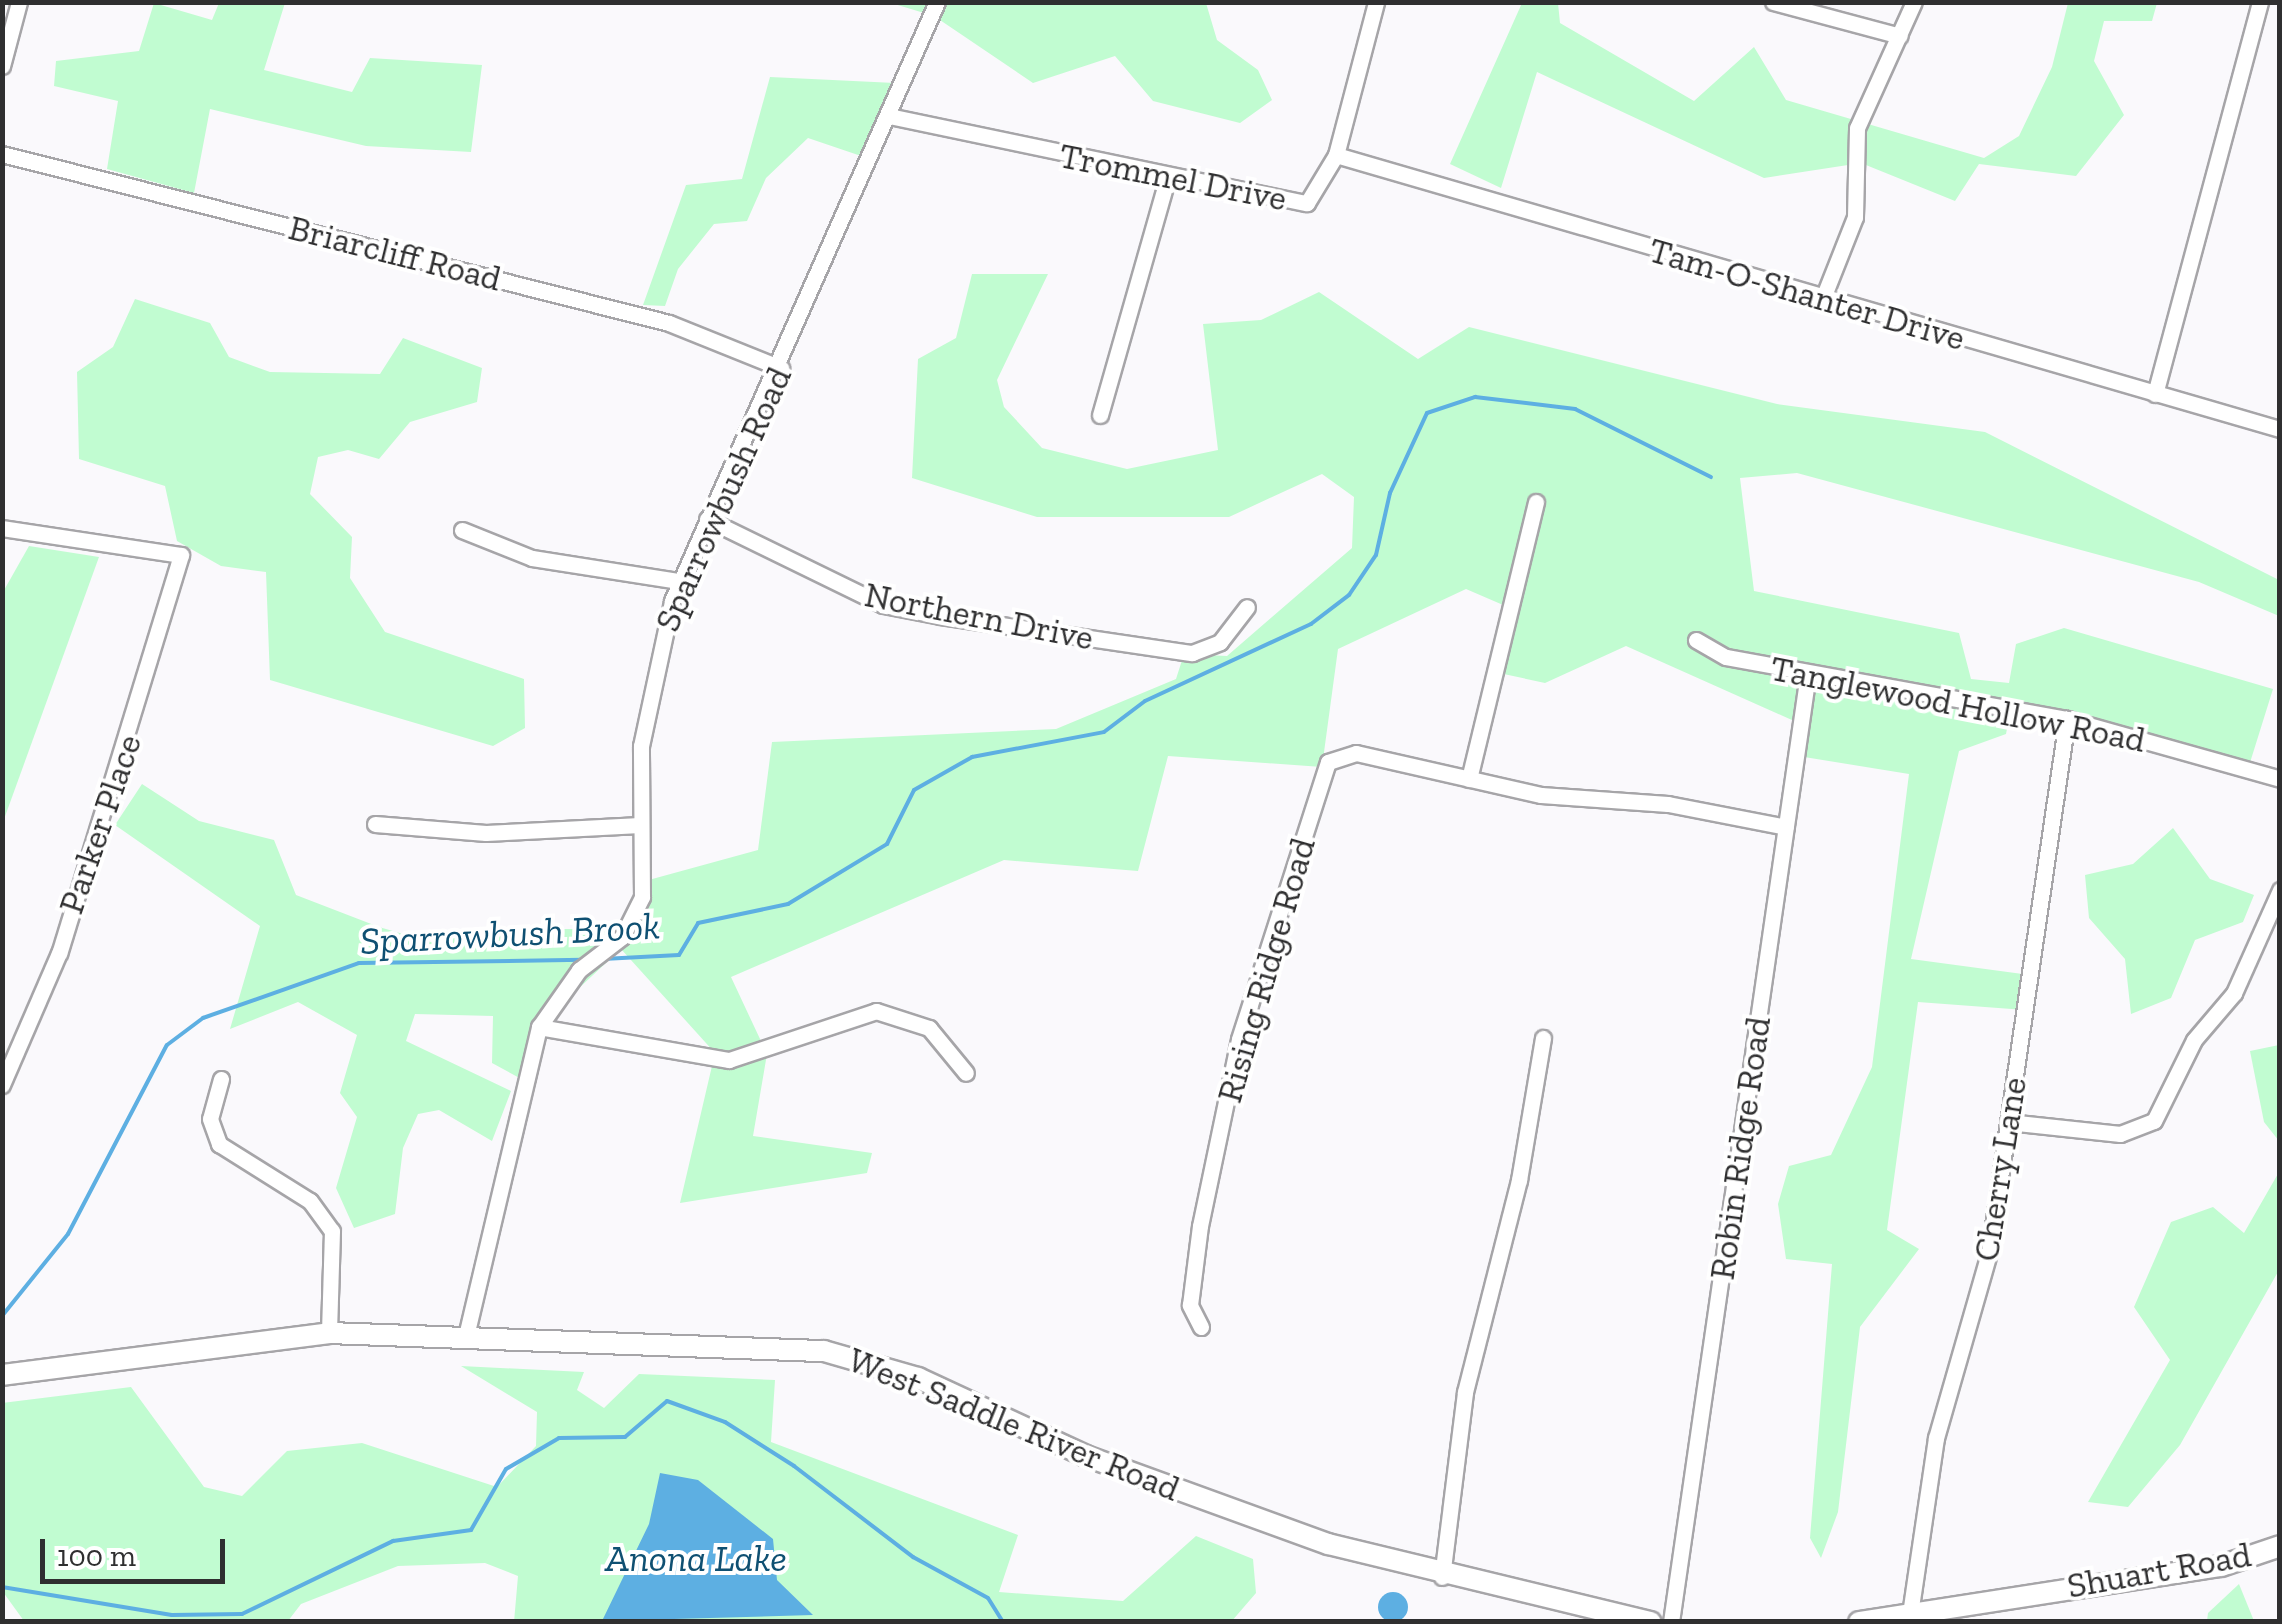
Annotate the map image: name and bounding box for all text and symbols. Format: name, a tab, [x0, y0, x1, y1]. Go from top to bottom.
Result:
street label: Trommel Drive	[1056, 134, 1290, 220]
street label: Briarcliff Road	[285, 206, 505, 300]
street label: Tam-O-Shanter Drive	[1644, 229, 1970, 359]
street label: Sparrowbush Road	[646, 360, 800, 638]
street label: Northern Drive	[861, 573, 1097, 659]
street label: Tanglewood Hollow Road	[1767, 647, 2149, 761]
street label: Parker Place	[50, 729, 150, 919]
street label: Rising Ridge Road	[1208, 833, 1324, 1107]
water label: Sparrowbush Brook	[359, 903, 661, 965]
street label: Robin Ridge Road	[1701, 1014, 1779, 1282]
street label: Cherry Lane	[1965, 1074, 2035, 1264]
street label: West Saddle River Road	[842, 1338, 1186, 1510]
scale bar	[45, 1519, 230, 1581]
street label: Shuart Road	[2064, 1533, 2254, 1607]
water label: Anona Lake	[605, 1536, 787, 1582]
text: 100 m	[57, 1538, 136, 1574]

